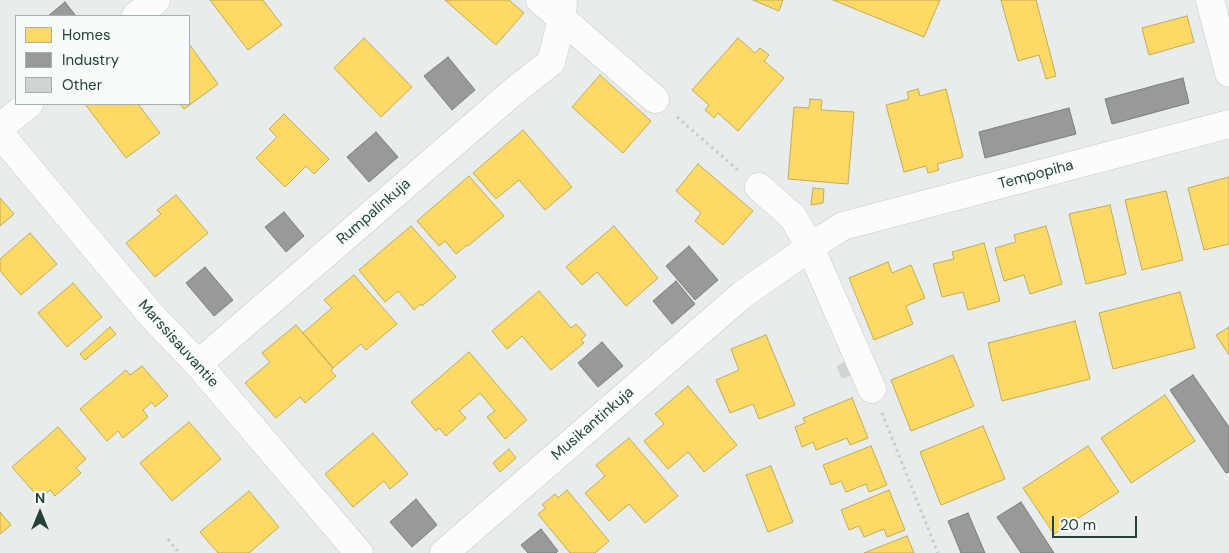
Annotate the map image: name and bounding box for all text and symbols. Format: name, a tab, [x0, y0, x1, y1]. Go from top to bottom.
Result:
legend	[15, 15, 190, 105]
text: Homes	[62, 25, 111, 45]
text: Industry	[62, 50, 119, 70]
text: Other	[62, 75, 102, 95]
street label: Tempopiha	[996, 156, 1076, 194]
street label: Rumpalinkuja	[333, 175, 415, 249]
street label: Marssisauvantie	[134, 297, 222, 391]
street label: Musikantinkuja	[548, 384, 638, 464]
north arrow	[15, 488, 65, 538]
text: N	[35, 489, 45, 507]
scale bar	[1054, 506, 1139, 538]
text: 20 m	[1060, 515, 1096, 535]

